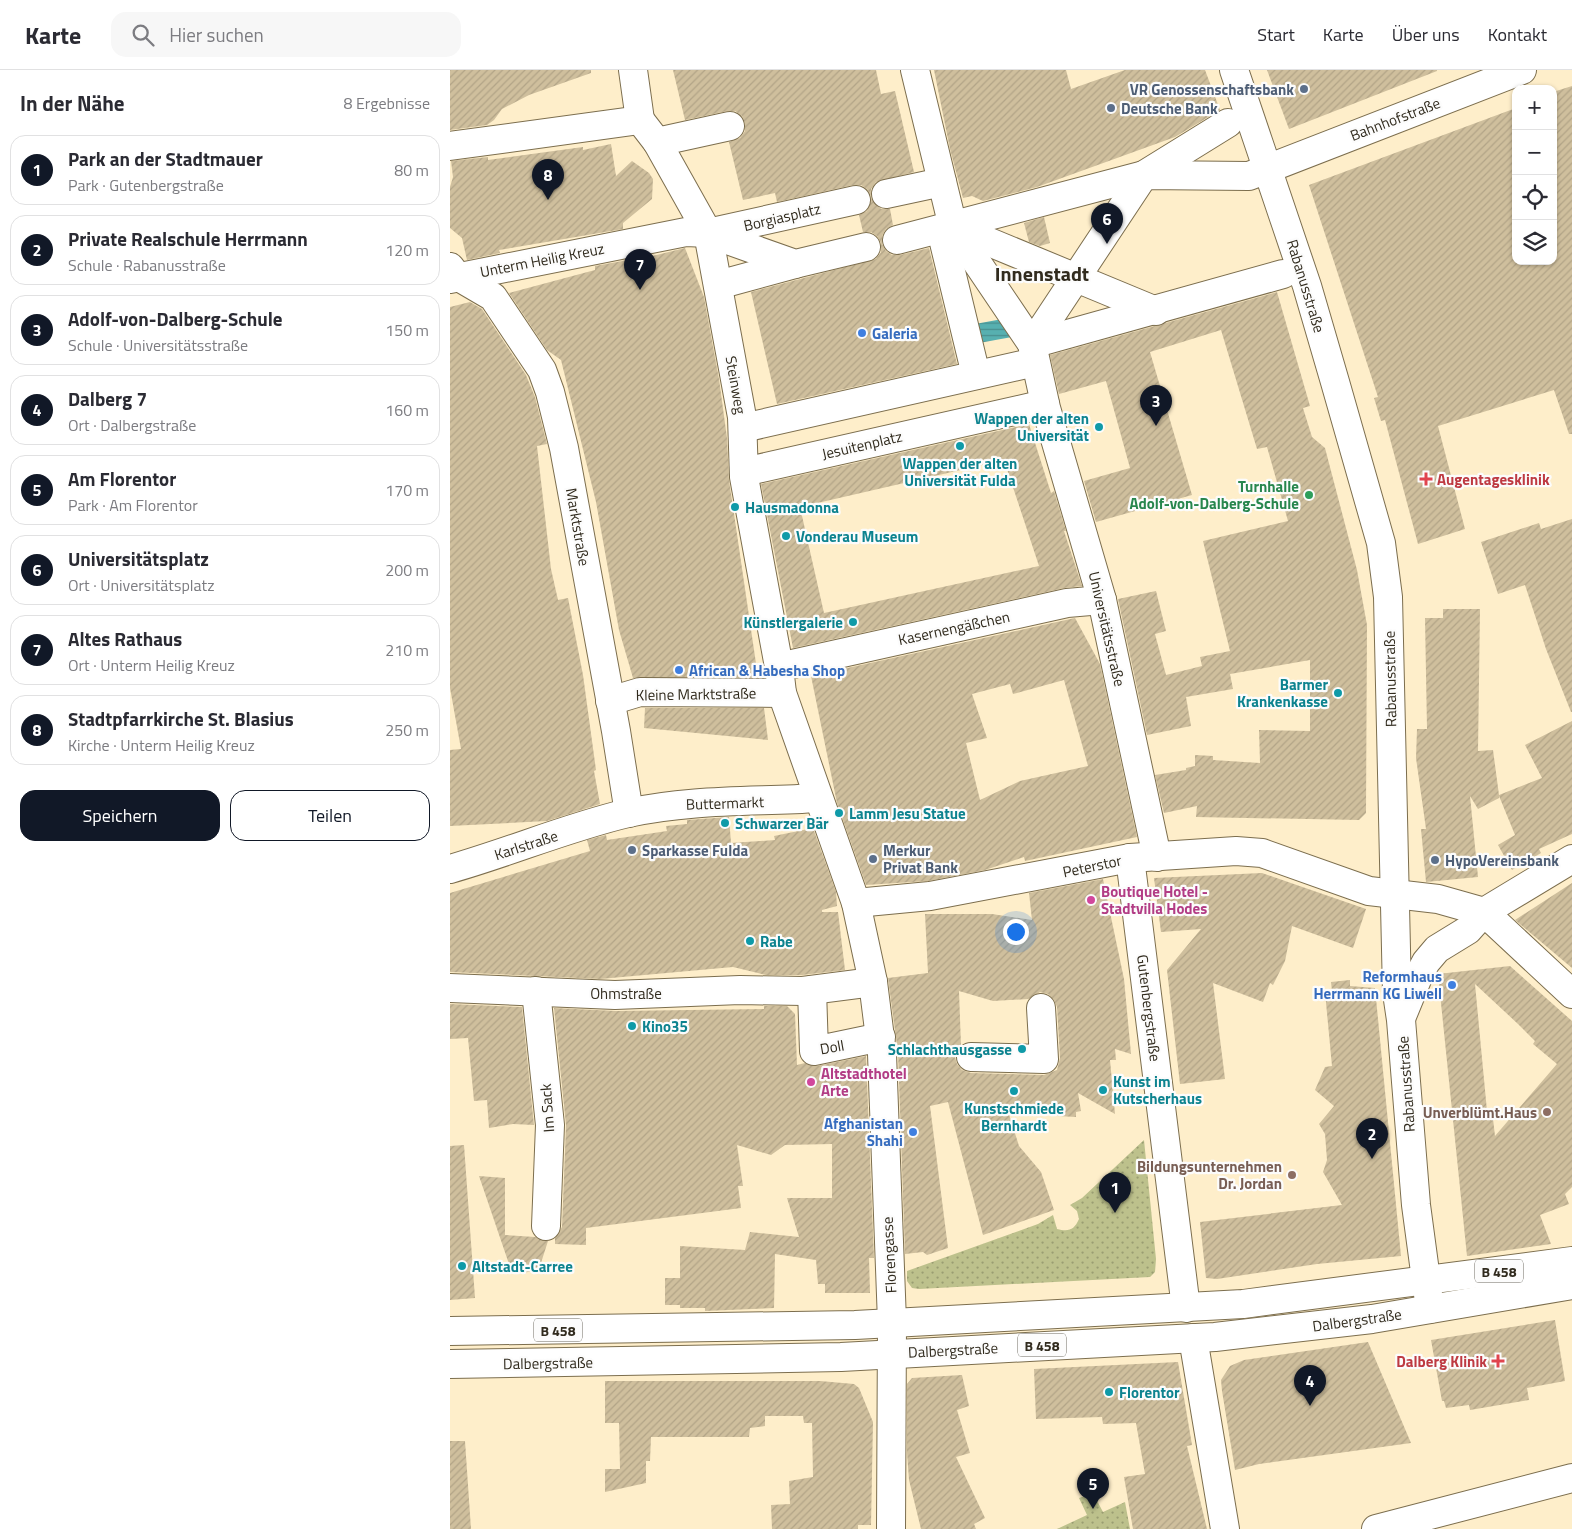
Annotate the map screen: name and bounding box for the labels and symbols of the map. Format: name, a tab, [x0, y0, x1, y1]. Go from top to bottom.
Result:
place label: VR Genossenschaftsbank	[1130, 78, 1294, 101]
marker: VR Genossenschaftsbank	[1298, 83, 1310, 95]
street label: Bahnhofstraße	[1347, 91, 1443, 147]
place label: Deutsche Bank	[1121, 97, 1218, 120]
marker: Deutsche Bank	[1105, 102, 1117, 114]
pin: 8	[532, 159, 564, 200]
street label: Borgiasplatz	[741, 197, 823, 237]
pin: 6	[1091, 203, 1123, 244]
street label: Unterm Heilig Kreuz	[478, 237, 606, 283]
street label: Rabanusstraße	[1281, 237, 1331, 335]
pin: 7	[624, 249, 656, 290]
district label: Innenstadt	[995, 258, 1089, 289]
place label: Galeria	[872, 322, 918, 345]
marker: Galeria	[856, 327, 868, 339]
street label: Steinweg	[720, 354, 752, 416]
pin: 3	[1140, 385, 1172, 426]
place label: Wappen der alten Universität	[974, 407, 1090, 447]
marker: Wappen der alten Universität	[1093, 421, 1105, 433]
street label: Jesuitenplatz	[819, 425, 905, 465]
marker: Wappen der alten Universität Fulda	[954, 440, 966, 452]
place label: Wappen der alten Universität Fulda	[903, 452, 1017, 492]
place label: Augentagesklinik	[1437, 468, 1550, 491]
marker: Augentagesklinik	[1419, 472, 1433, 486]
place label: Turnhalle Adolf-von-Dalberg-Schule	[1130, 475, 1299, 515]
street label: Marktstraße	[560, 486, 596, 568]
marker: Turnhalle Adolf-von-Dalberg-Schule	[1303, 489, 1315, 501]
place label: Hausmadonna	[745, 496, 839, 519]
marker: Hausmadonna	[729, 501, 741, 513]
place label: Vonderau Museum	[796, 525, 918, 548]
marker: Vonderau Museum	[780, 530, 792, 542]
street label: Universitätsstraße	[1083, 569, 1131, 689]
street label: Kasernengäßchen	[896, 605, 1012, 651]
place label: Künstlergalerie	[743, 611, 843, 634]
marker: Künstlergalerie	[847, 616, 859, 628]
street label: Rabanusstraße	[1378, 631, 1402, 727]
place label: African & Habesha Shop	[689, 659, 845, 682]
marker: African & Habesha Shop	[673, 664, 685, 676]
place label: Barmer Krankenkasse	[1237, 673, 1328, 713]
street label: Kleine Marktstraße	[635, 681, 757, 707]
marker: Barmer Krankenkasse	[1332, 687, 1344, 699]
street label: Buttermarkt	[686, 790, 765, 816]
place label: Lamm Jesu Statue	[849, 802, 966, 825]
marker: Lamm Jesu Statue	[833, 807, 845, 819]
place label: Schwarzer Bär	[735, 812, 829, 835]
marker: Schwarzer Bär	[719, 817, 731, 829]
street label: Karlstraße	[491, 824, 561, 866]
place label: Sparkasse Fulda	[642, 839, 748, 862]
place label: Merkur Privat Bank	[883, 839, 958, 879]
marker: Sparkasse Fulda	[626, 844, 638, 856]
street label: Peterstor	[1060, 849, 1124, 883]
place label: HypoVereinsbank	[1445, 849, 1559, 872]
marker: Merkur Privat Bank	[867, 853, 879, 865]
marker: HypoVereinsbank	[1429, 854, 1441, 866]
place label: Boutique Hotel - Stadtvilla Hodes	[1101, 880, 1208, 920]
marker: Boutique Hotel - Stadtvilla Hodes	[1085, 894, 1097, 906]
your location	[1003, 919, 1029, 945]
place label: Rabe	[760, 930, 793, 953]
marker: Rabe	[744, 935, 756, 947]
street label: Gutenbergstraße	[1131, 953, 1167, 1063]
place label: Reformhaus Herrmann KG Liwell	[1313, 965, 1442, 1005]
marker: Reformhaus Herrmann KG Liwell	[1446, 979, 1458, 991]
street label: Ohmstraße	[590, 982, 662, 1005]
place label: Kino35	[642, 1015, 688, 1038]
marker: Kino35	[626, 1020, 638, 1032]
street label: Doll	[818, 1034, 846, 1060]
street label: Rabanusstraße	[1391, 1035, 1421, 1133]
place label: Schlachthausgasse	[888, 1038, 1012, 1061]
marker: Schlachthausgasse	[1016, 1043, 1028, 1055]
place label: Altstadthotel Arte	[821, 1062, 907, 1102]
place label: Kunst im Kutscherhaus	[1113, 1070, 1202, 1110]
marker: Altstadthotel Arte	[805, 1076, 817, 1088]
street label: Im Sack	[534, 1083, 560, 1133]
marker: Kunst im Kutscherhaus	[1097, 1084, 1109, 1096]
marker: Kunstschmiede Bernhardt	[1008, 1085, 1020, 1097]
place label: Kunstschmiede Bernhardt	[964, 1097, 1064, 1137]
place label: Unverblümt.Haus	[1423, 1101, 1537, 1124]
marker: Unverblümt.Haus	[1541, 1106, 1553, 1118]
place label: Afghanistan Shahi	[824, 1112, 903, 1152]
pin: 2	[1356, 1118, 1388, 1159]
marker: Afghanistan Shahi	[907, 1126, 919, 1138]
place label: Bildungsunternehmen Dr. Jordan	[1137, 1155, 1282, 1195]
marker: Bildungsunternehmen Dr. Jordan	[1286, 1169, 1298, 1181]
pin: 1	[1099, 1172, 1131, 1213]
street label: Florengasse	[876, 1216, 902, 1294]
place label: Altstadt-Carree	[472, 1255, 573, 1278]
marker: Altstadt-Carree	[456, 1260, 468, 1272]
road number: B 458	[1475, 1260, 1523, 1282]
street label: Dalbergstraße	[1311, 1302, 1403, 1338]
road number: B 458	[534, 1318, 582, 1342]
road number: B 458	[1018, 1334, 1066, 1356]
street label: Dalbergstraße	[907, 1336, 999, 1364]
place label: Dalberg Klinik	[1396, 1350, 1487, 1373]
street label: Dalbergstraße	[503, 1351, 593, 1375]
marker: Dalberg Klinik	[1491, 1354, 1505, 1368]
pin: 4	[1294, 1365, 1326, 1406]
place label: Florentor	[1119, 1381, 1180, 1404]
marker: Florentor	[1103, 1386, 1115, 1398]
pin: 5	[1077, 1468, 1109, 1509]

